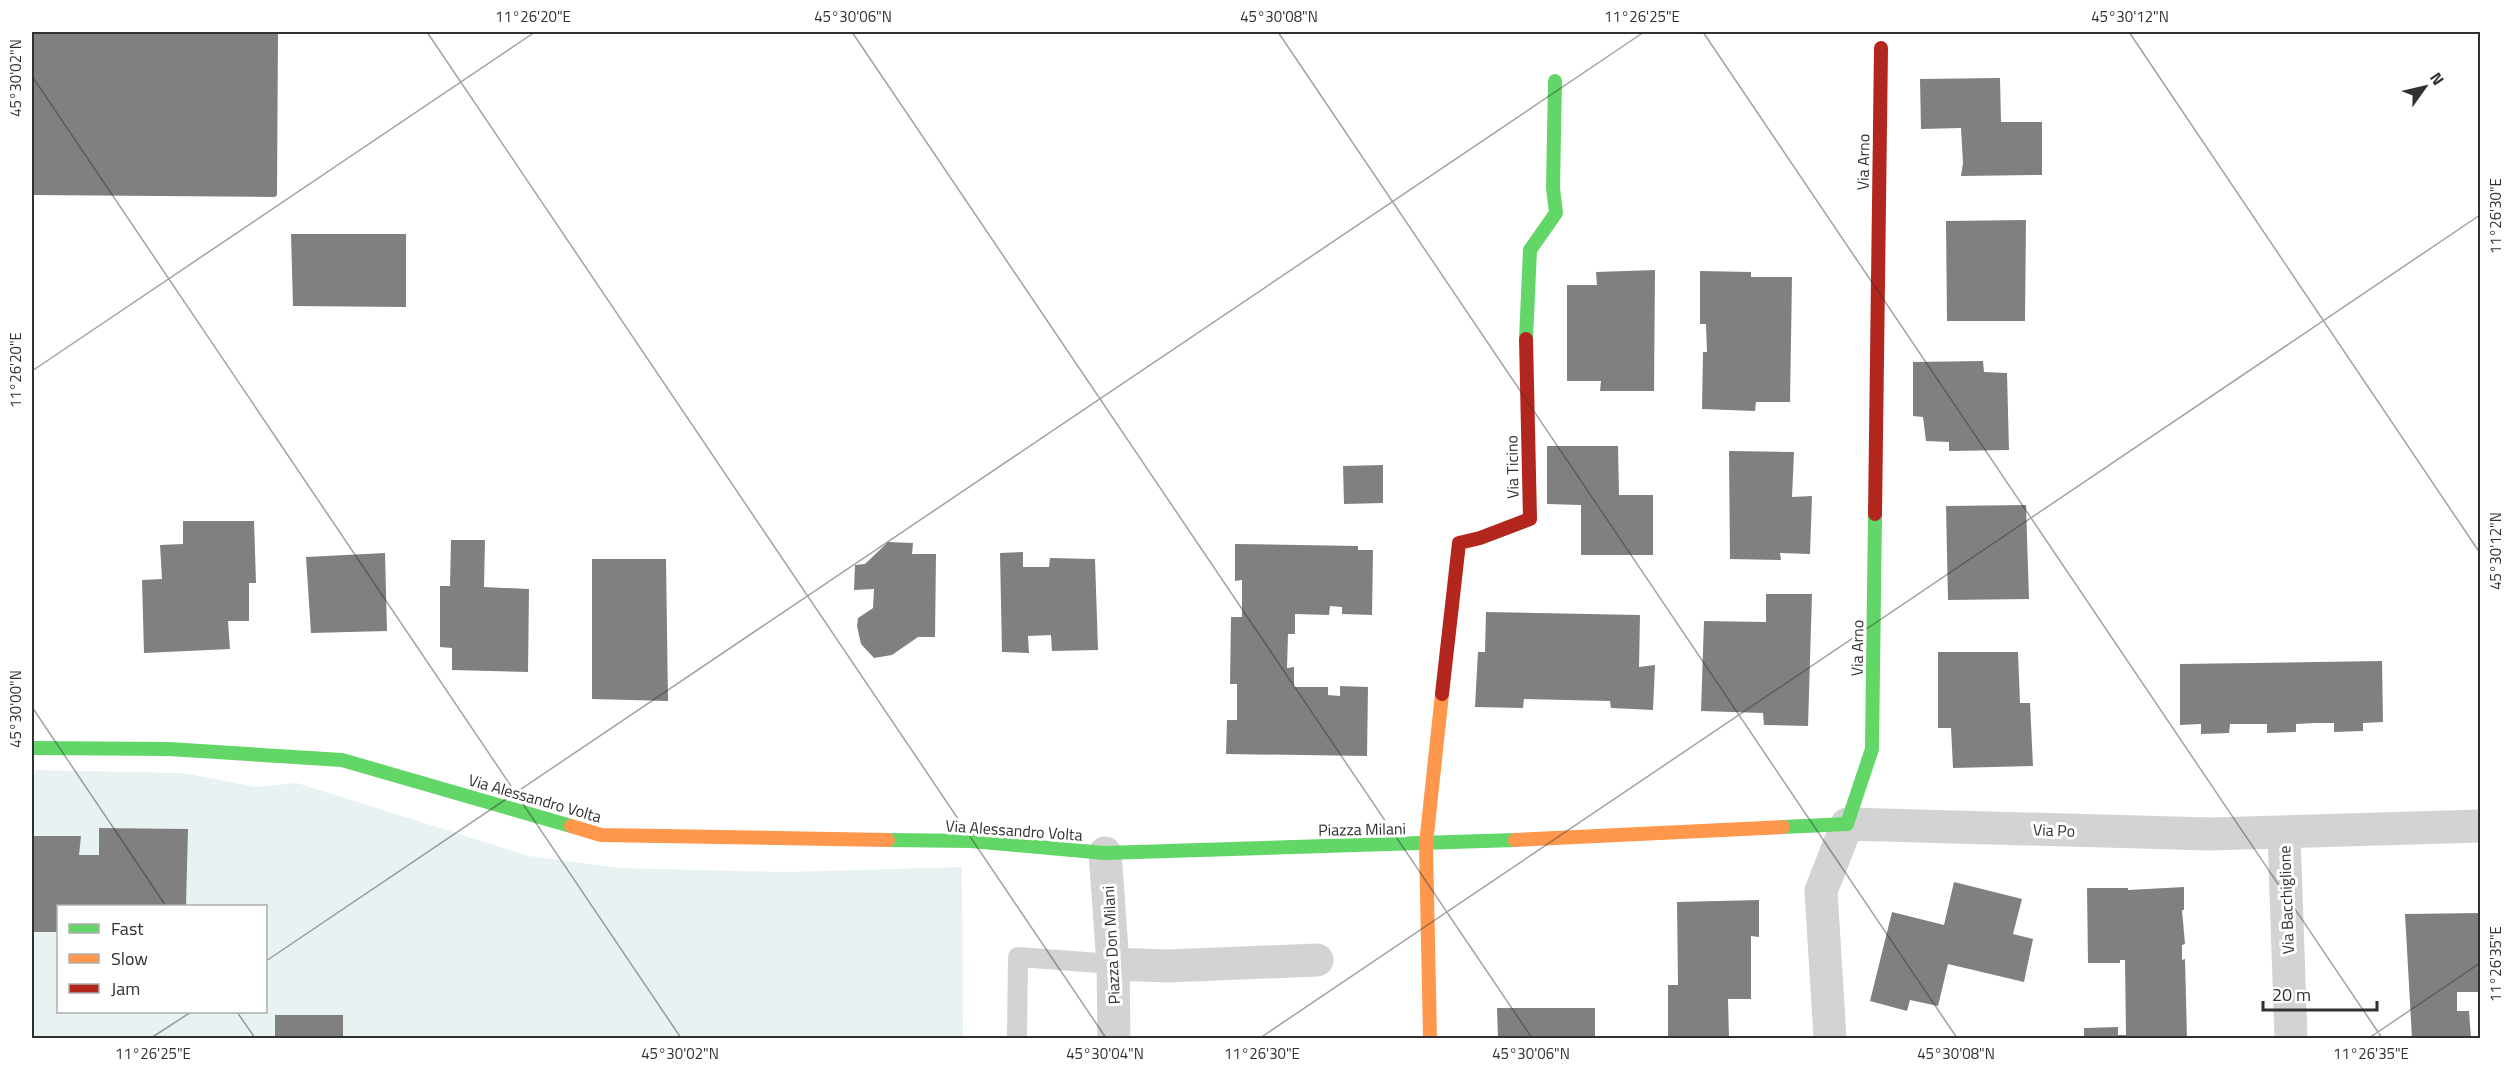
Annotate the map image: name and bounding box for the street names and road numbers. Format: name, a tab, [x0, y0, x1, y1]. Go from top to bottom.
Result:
street label: Via Arno	[1851, 134, 1875, 190]
street label: Via Ticino	[1499, 435, 1525, 499]
street label: Via Arno	[1845, 620, 1869, 676]
street label: Via Alessandro Volta	[466, 768, 604, 828]
street label: Via Alessandro Volta	[945, 813, 1083, 847]
street label: Piazza Milani	[1318, 816, 1406, 842]
street label: Via Po	[2032, 817, 2076, 843]
street label: Via Bacchiglione	[2272, 845, 2300, 955]
street label: Piazza Don Milani	[1096, 885, 1126, 1005]

